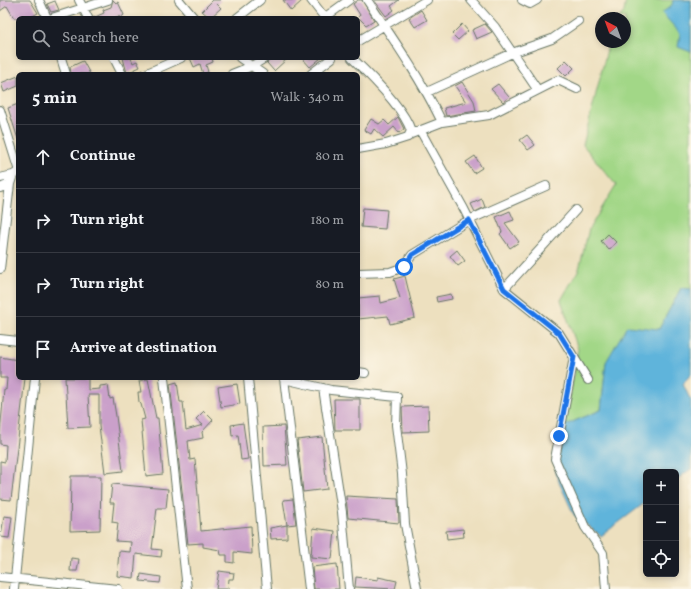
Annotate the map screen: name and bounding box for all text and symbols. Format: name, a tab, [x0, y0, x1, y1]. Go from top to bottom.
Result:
north arrow	[595, 12, 631, 48]
search box	[16, 16, 360, 60]
icon: search	[30, 27, 52, 49]
text: Search here	[62, 28, 139, 49]
text: 5 min	[32, 87, 77, 110]
text: Walk · 340 m	[271, 89, 344, 107]
icon: ahead	[32, 146, 54, 168]
text: Continue	[70, 146, 135, 167]
text: 80 m	[315, 148, 344, 166]
icon: right	[32, 210, 54, 232]
text: Turn right	[70, 210, 144, 231]
text: 180 m	[310, 212, 344, 230]
route start	[395, 258, 413, 276]
icon: right	[32, 274, 54, 296]
text: Turn right	[70, 274, 144, 295]
text: 80 m	[315, 276, 344, 294]
icon: arrive	[32, 338, 54, 360]
text: Arrive at destination	[70, 338, 217, 359]
route end	[550, 427, 568, 445]
map controls	[643, 469, 679, 577]
button: +	[643, 469, 679, 505]
button: −	[643, 505, 679, 541]
button: locate	[643, 541, 679, 577]

